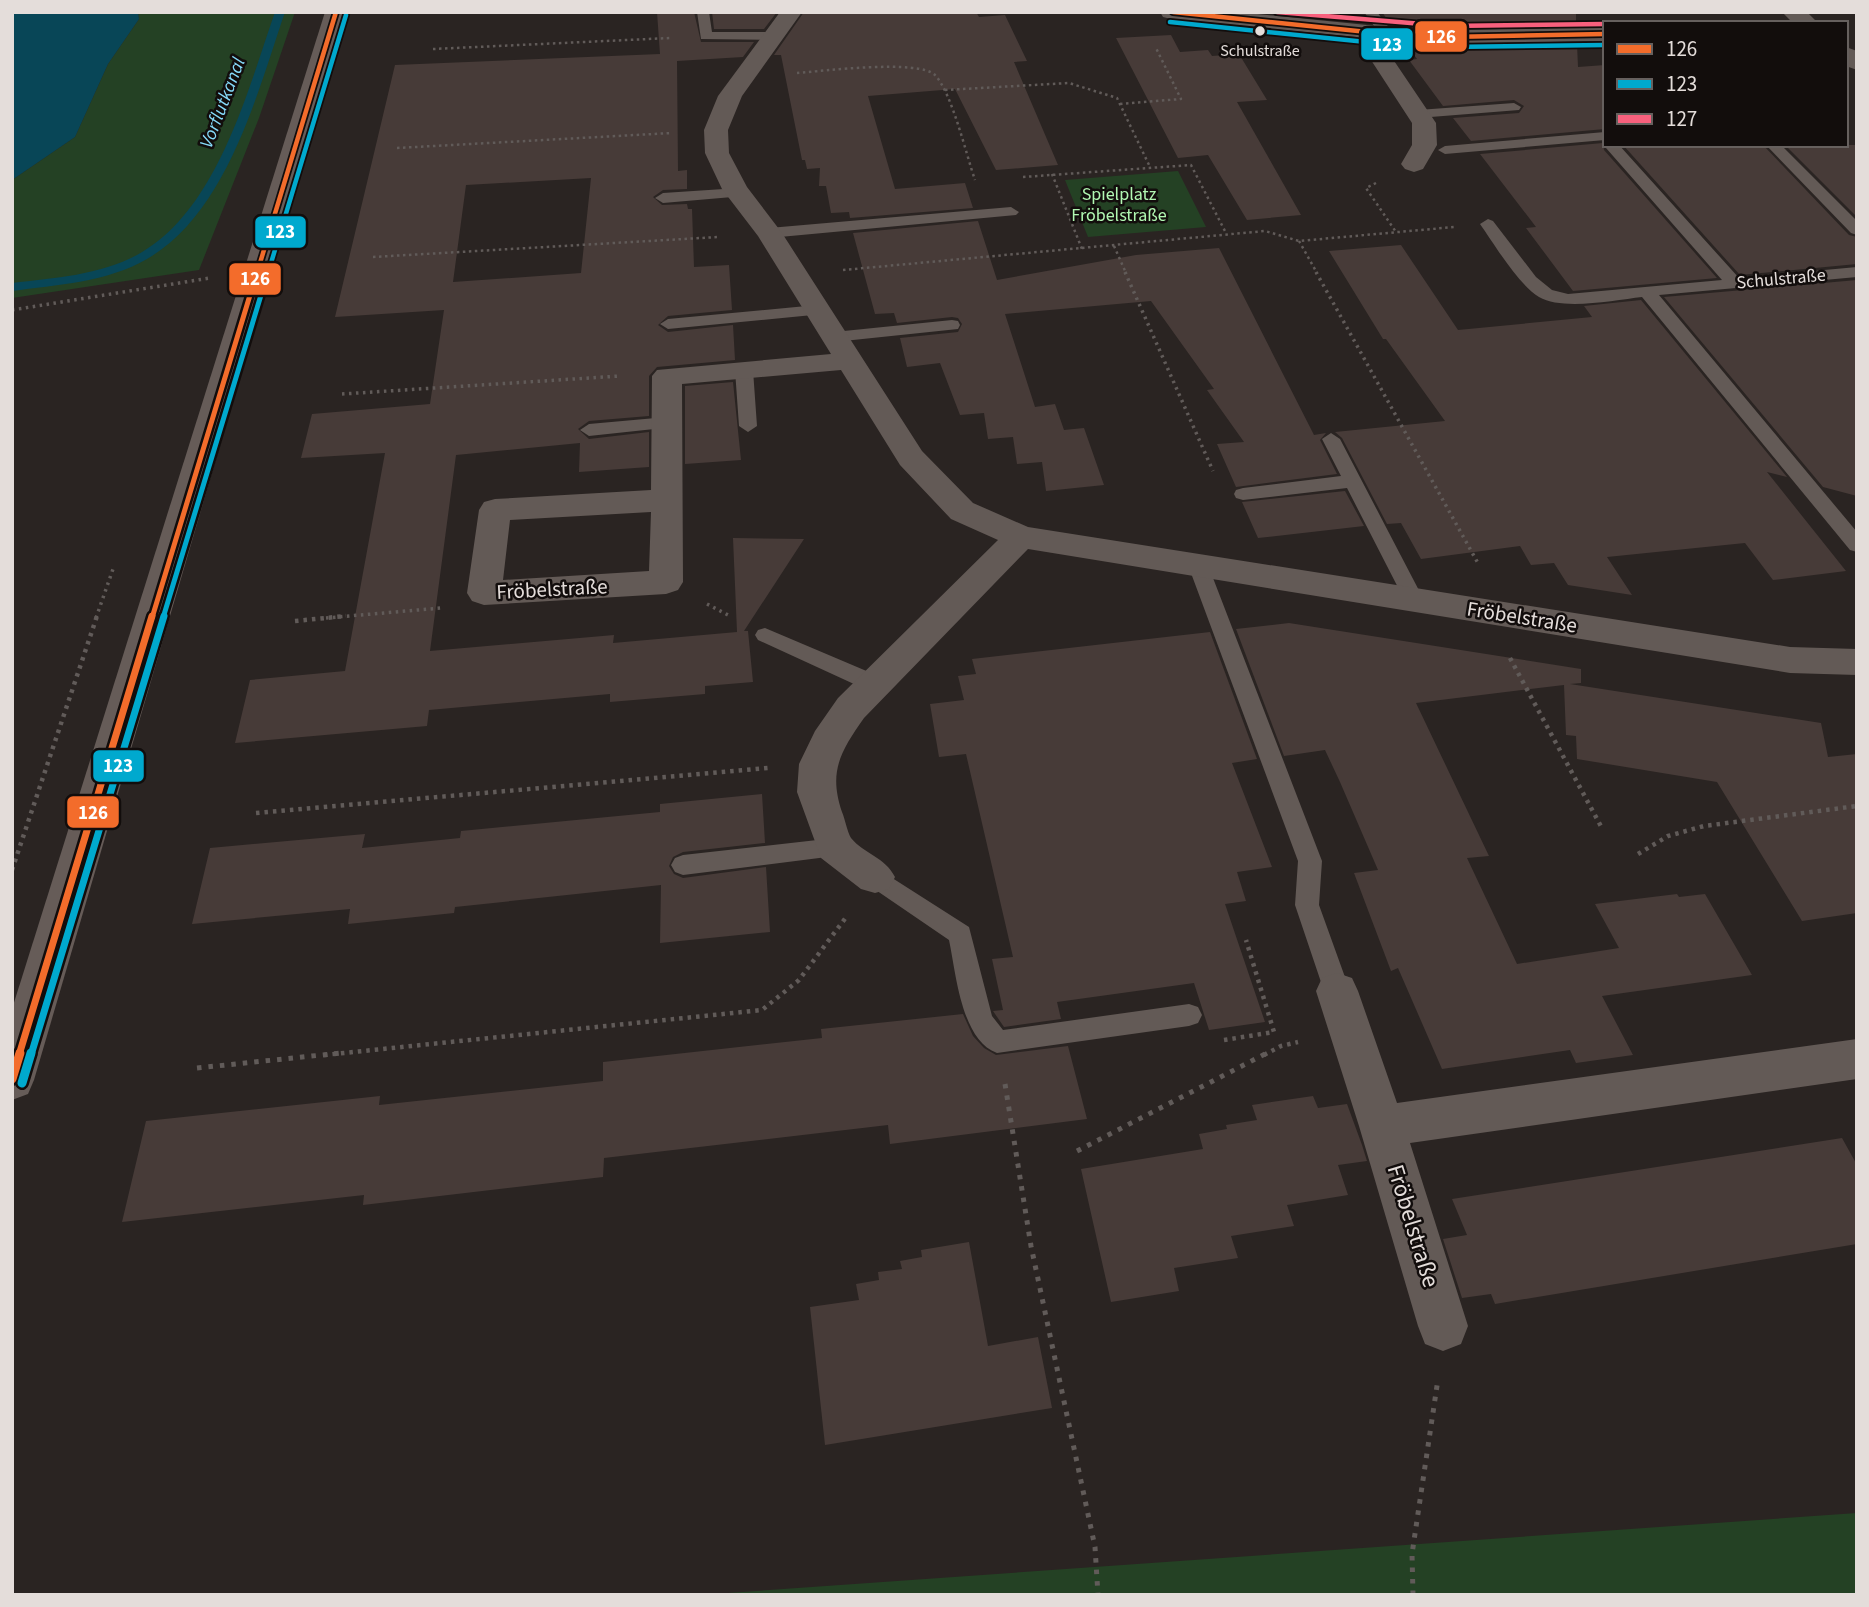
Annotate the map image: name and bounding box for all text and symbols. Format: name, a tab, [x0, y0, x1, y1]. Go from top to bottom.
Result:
line badge: 126	[1414, 20, 1468, 53]
legend	[1603, 21, 1848, 147]
marker: Schulstraße	[1253, 24, 1267, 38]
text: 126	[1426, 24, 1456, 51]
line badge: 123	[1360, 27, 1414, 61]
text: 123	[1372, 32, 1402, 59]
text: 126	[1666, 34, 1697, 64]
place label: Schulstraße	[1220, 40, 1300, 62]
water label: Vorflutkanal	[193, 54, 253, 152]
text: 123	[1666, 69, 1697, 99]
text: 127	[1666, 104, 1697, 134]
park label: Spielplatz Fröbelstraße	[1071, 182, 1167, 228]
line badge: 123	[254, 215, 307, 249]
text: 123	[265, 219, 295, 246]
line badge: 126	[228, 262, 282, 296]
street label: Schulstraße	[1735, 263, 1827, 295]
text: 126	[240, 266, 270, 293]
street label: Fröbelstraße	[496, 571, 608, 607]
street label: Fröbelstraße	[1465, 593, 1579, 641]
line badge: 123	[92, 749, 145, 783]
text: 123	[103, 753, 133, 780]
line badge: 126	[66, 795, 120, 829]
text: 126	[78, 800, 108, 827]
street label: Fröbelstraße	[1378, 1160, 1448, 1292]

